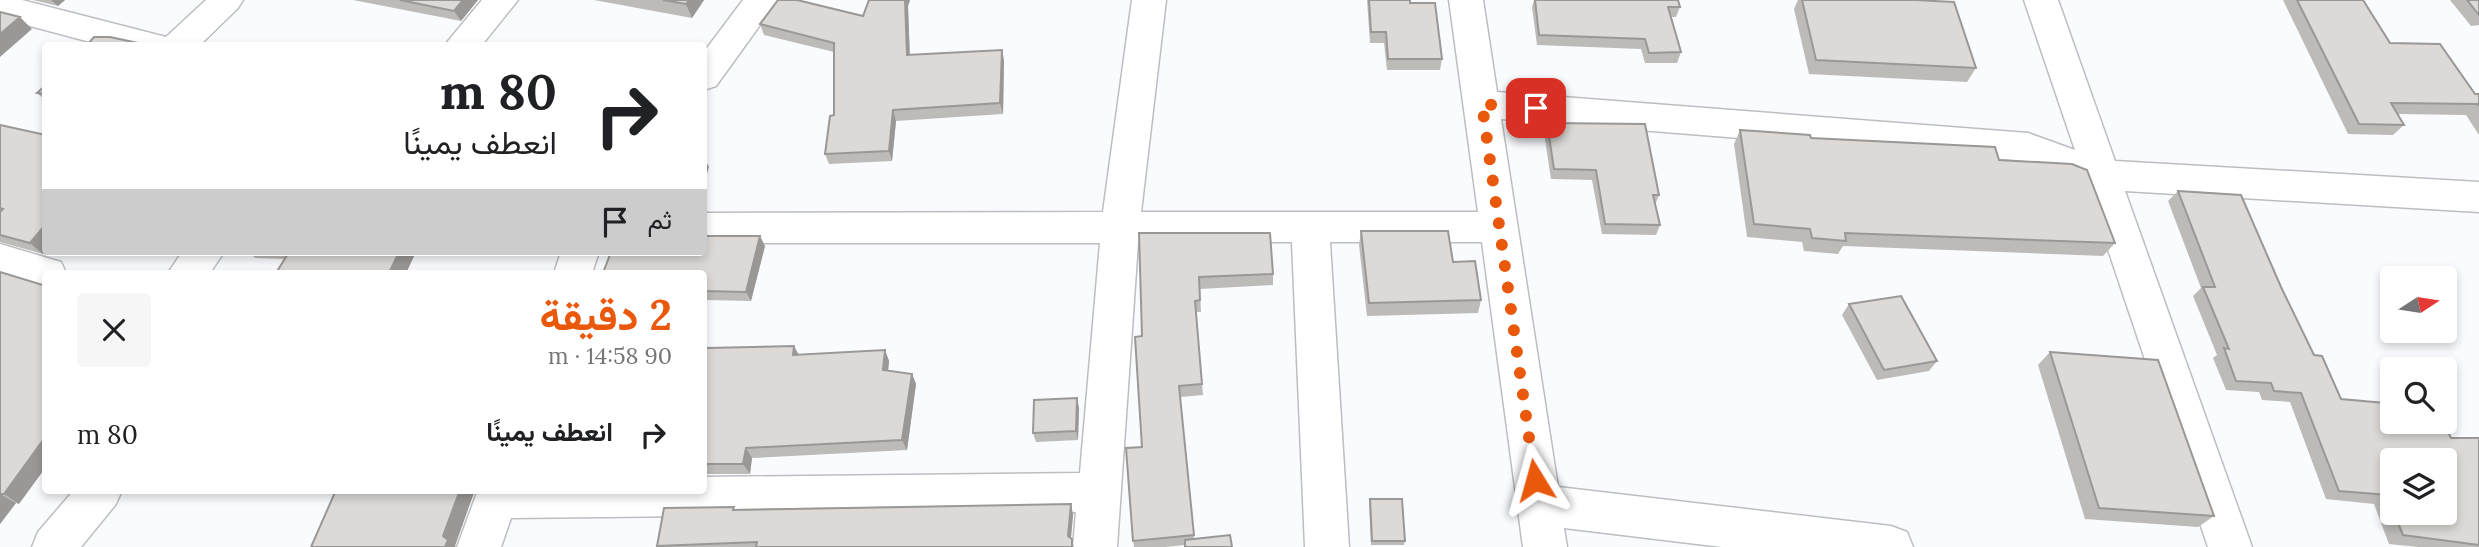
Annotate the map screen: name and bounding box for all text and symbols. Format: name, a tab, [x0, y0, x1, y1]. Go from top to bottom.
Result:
text: 80 m	[440, 60, 557, 122]
icon: right	[581, 70, 672, 161]
pin	[1506, 78, 1566, 138]
icon: arrive	[1517, 89, 1555, 127]
text: انعطف يمينًا	[403, 122, 557, 163]
icon: arrive	[596, 203, 634, 241]
text: ثم	[648, 203, 672, 236]
north arrow	[2380, 266, 2457, 343]
map controls	[2380, 266, 2457, 525]
text: 2 دقيقة	[540, 288, 672, 342]
button: close	[77, 293, 151, 367]
text: 90 m · 14:58	[548, 341, 672, 370]
button: search	[2380, 357, 2457, 434]
text: انعطف يمينًا	[486, 415, 613, 448]
icon: right	[634, 416, 672, 454]
text: 80 m	[77, 418, 138, 451]
position arrow	[1498, 443, 1572, 517]
button: layers	[2380, 448, 2457, 525]

